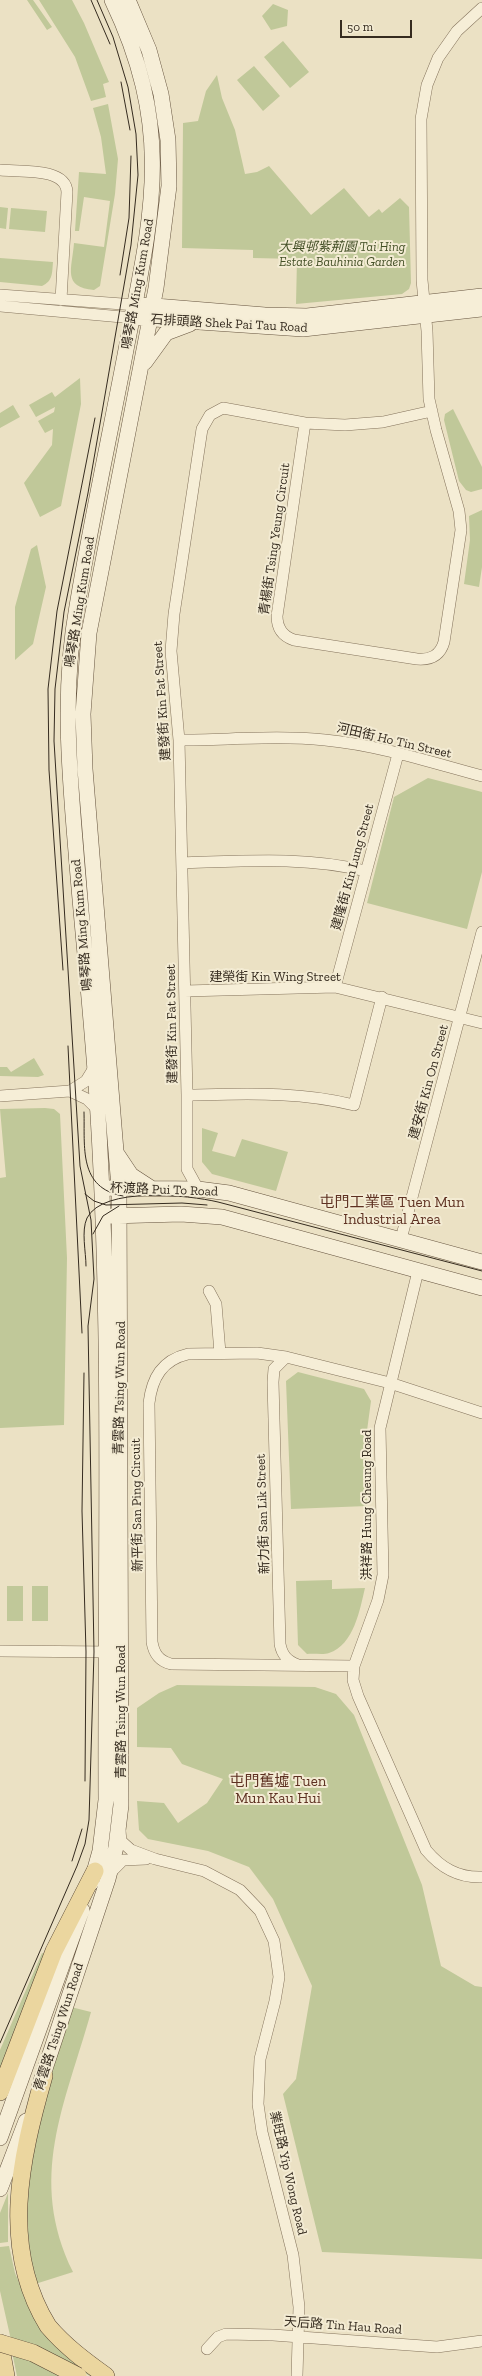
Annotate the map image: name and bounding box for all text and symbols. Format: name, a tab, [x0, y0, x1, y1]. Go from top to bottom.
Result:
scale bar	[342, 12, 414, 38]
text: 50 m	[347, 20, 373, 34]
street label: 鳴琴路 Ming Kum Road	[119, 218, 157, 350]
park label: 大興邨紫荊園 Tai Hing Estate Bauhinia Garden	[279, 239, 405, 270]
street label: 石排頭路 Shek Pai Tau Road	[150, 312, 308, 336]
street label: 青楊街 Tsing Yeung Circuit	[257, 462, 293, 616]
street label: 鳴琴路 Ming Kum Road	[62, 535, 98, 669]
street label: 建發街 Kin Fat Street	[150, 641, 174, 761]
street label: 河田街 Ho Tin Street	[335, 720, 453, 762]
street label: 建隆街 Kin Lung Street	[329, 802, 377, 932]
street label: 鳴琴路 Ming Kum Road	[68, 858, 96, 992]
street label: 建發街 Kin Fat Street	[163, 964, 181, 1084]
street label: 建榮街 Kin Wing Street	[209, 969, 341, 985]
street label: 建安街 Kin On Street	[406, 1023, 452, 1141]
street label: 杯渡路 Pui To Road	[110, 1180, 218, 1200]
district label: 屯門工業區 Tuen Mun Industrial Area	[319, 1194, 465, 1229]
street label: 青雲路 Tsing Wun Road	[111, 1321, 129, 1455]
street label: 洪祥路 Hung Cheung Road	[359, 1430, 375, 1580]
street label: 新平街 San Ping Circuit	[128, 1438, 146, 1572]
street label: 新力街 San Lik Street	[253, 1454, 273, 1574]
street label: 青雲路 Tsing Wun Road	[113, 1645, 129, 1779]
district label: 屯門舊墟 Tuen Mun Kau Hui	[230, 1773, 326, 1808]
street label: 青雲路 Tsing Wun Road	[31, 1961, 87, 2093]
street label: 業旺路 Yip Wong Road	[266, 2109, 310, 2237]
street label: 天后路 Tin Hau Road	[283, 2314, 403, 2338]

